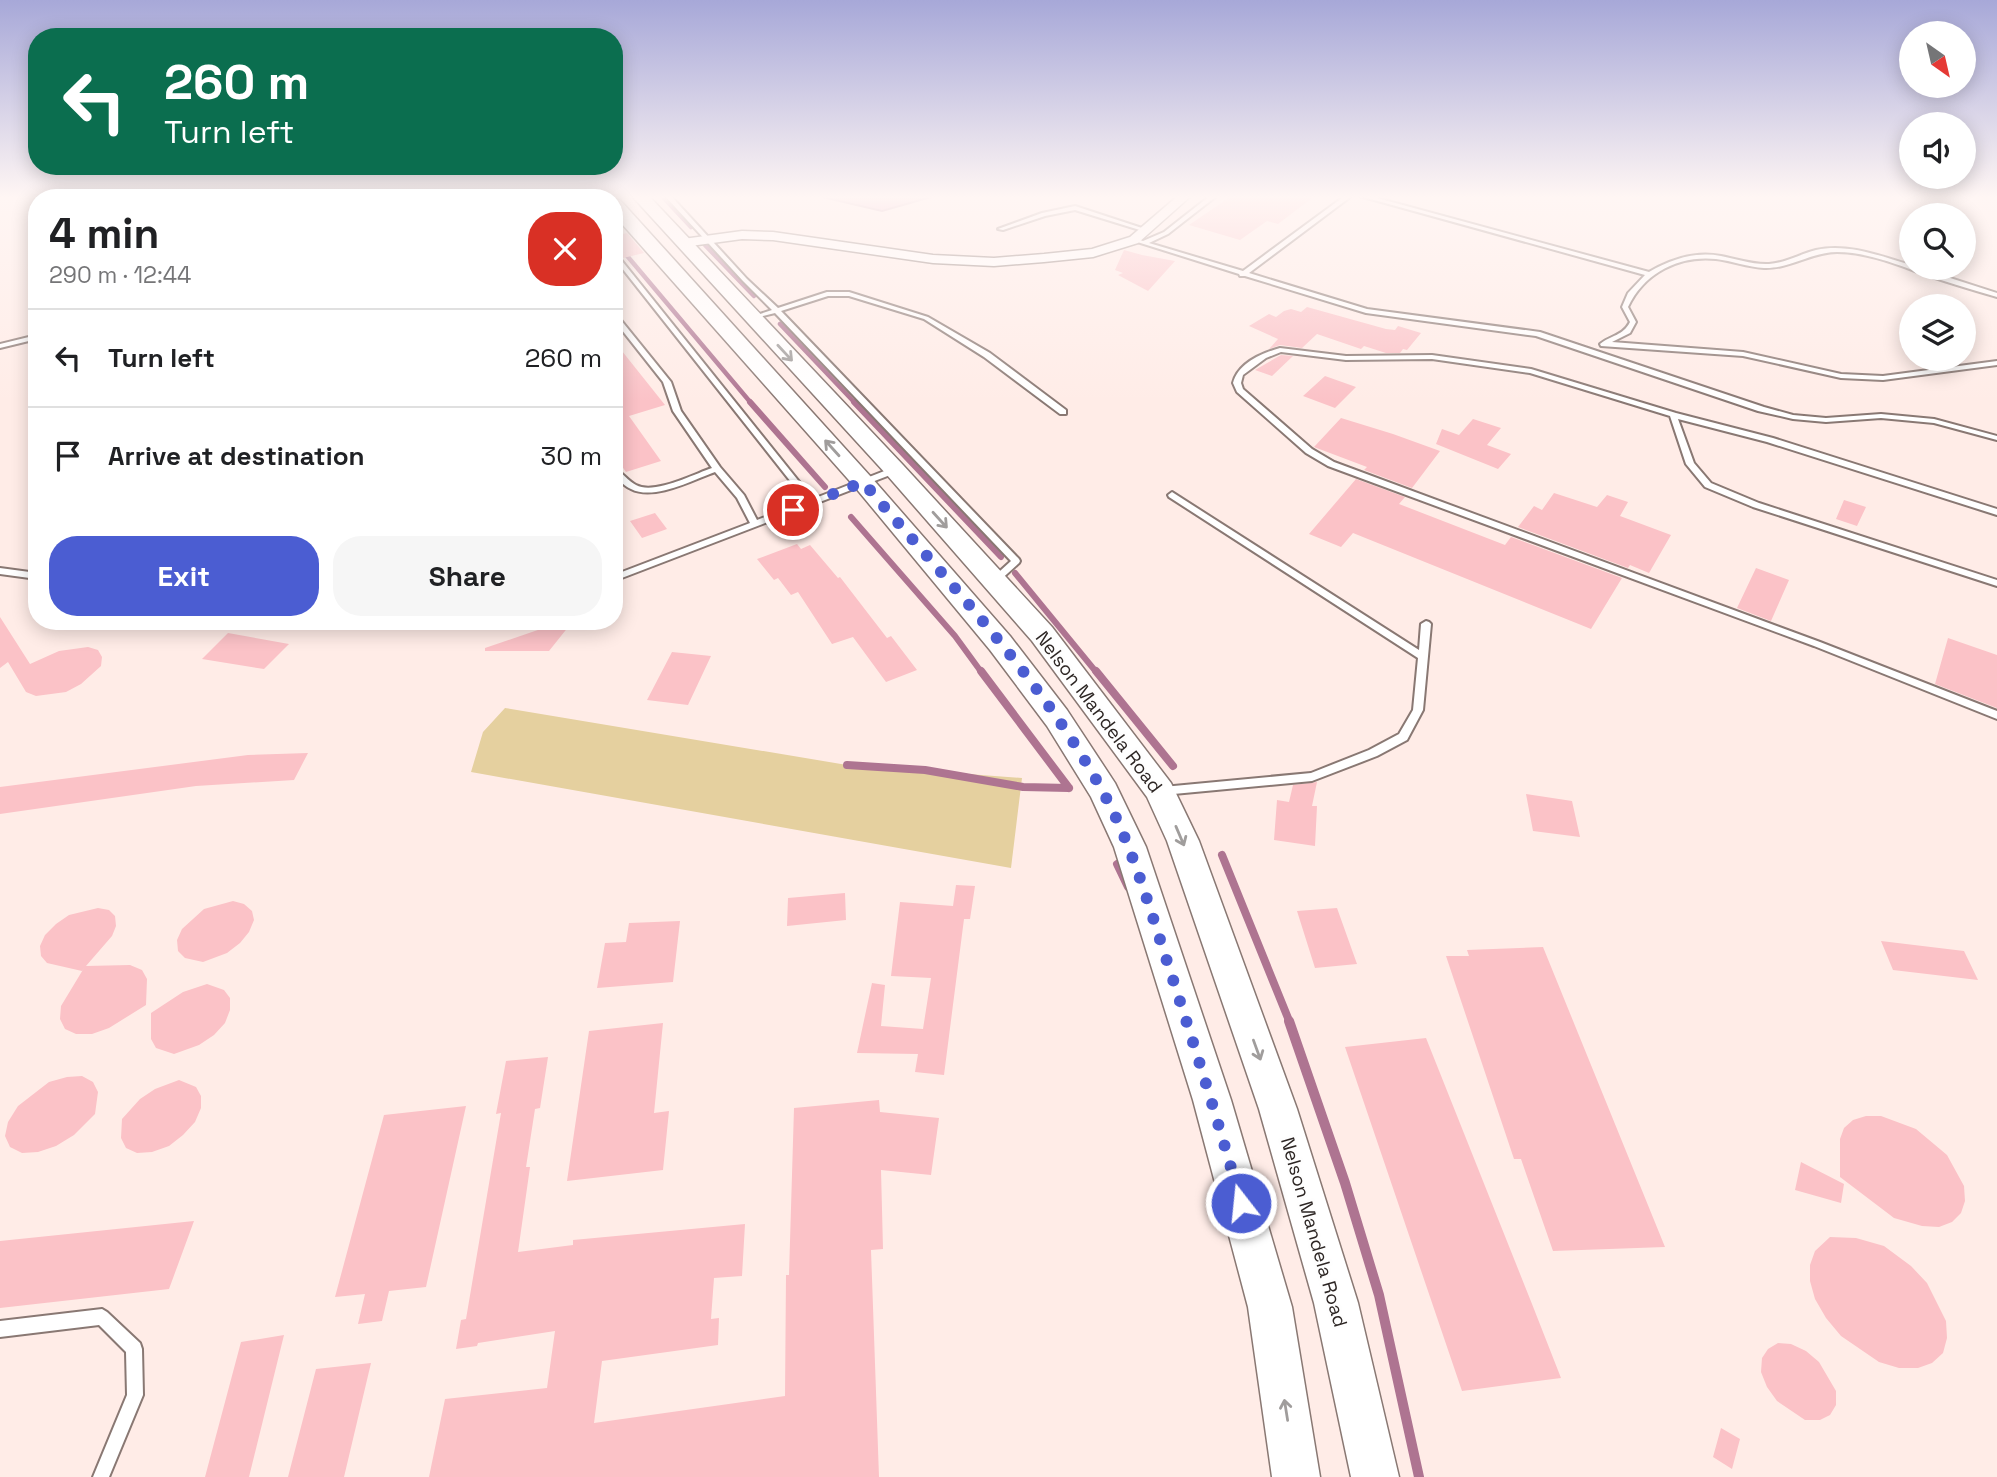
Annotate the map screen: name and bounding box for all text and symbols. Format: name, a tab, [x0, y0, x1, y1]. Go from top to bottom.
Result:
north arrow	[1899, 21, 1976, 98]
map controls	[1899, 21, 1976, 371]
text: 260 m	[164, 51, 309, 113]
icon: left	[49, 56, 140, 147]
text: Turn left	[164, 112, 294, 152]
button: sound	[1899, 112, 1976, 189]
button: search	[1899, 203, 1976, 280]
text: 4 min	[49, 207, 159, 260]
button: close	[528, 212, 602, 286]
text: 290 m · 12:44	[49, 260, 192, 290]
button: layers	[1899, 294, 1976, 371]
icon: left	[49, 339, 87, 377]
text: Turn left	[108, 341, 215, 375]
text: 260 m	[525, 341, 602, 375]
one-way arrow	[777, 344, 794, 361]
icon: arrive	[49, 437, 87, 475]
text: Arrive at destination	[108, 439, 365, 473]
text: 30 m	[541, 439, 602, 473]
one-way arrow	[824, 439, 840, 457]
pin	[763, 480, 823, 540]
icon: arrive	[774, 491, 812, 529]
one-way arrow	[932, 510, 948, 528]
button: Exit	[49, 536, 319, 616]
button: Share	[333, 536, 602, 616]
street label: Nelson Mandela Road	[1030, 626, 1168, 798]
one-way arrow	[1174, 825, 1187, 846]
one-way arrow	[1252, 1038, 1264, 1060]
street label: Nelson Mandela Road	[1275, 1134, 1353, 1330]
position arrow	[1204, 1166, 1278, 1240]
one-way arrow	[1279, 1399, 1292, 1421]

